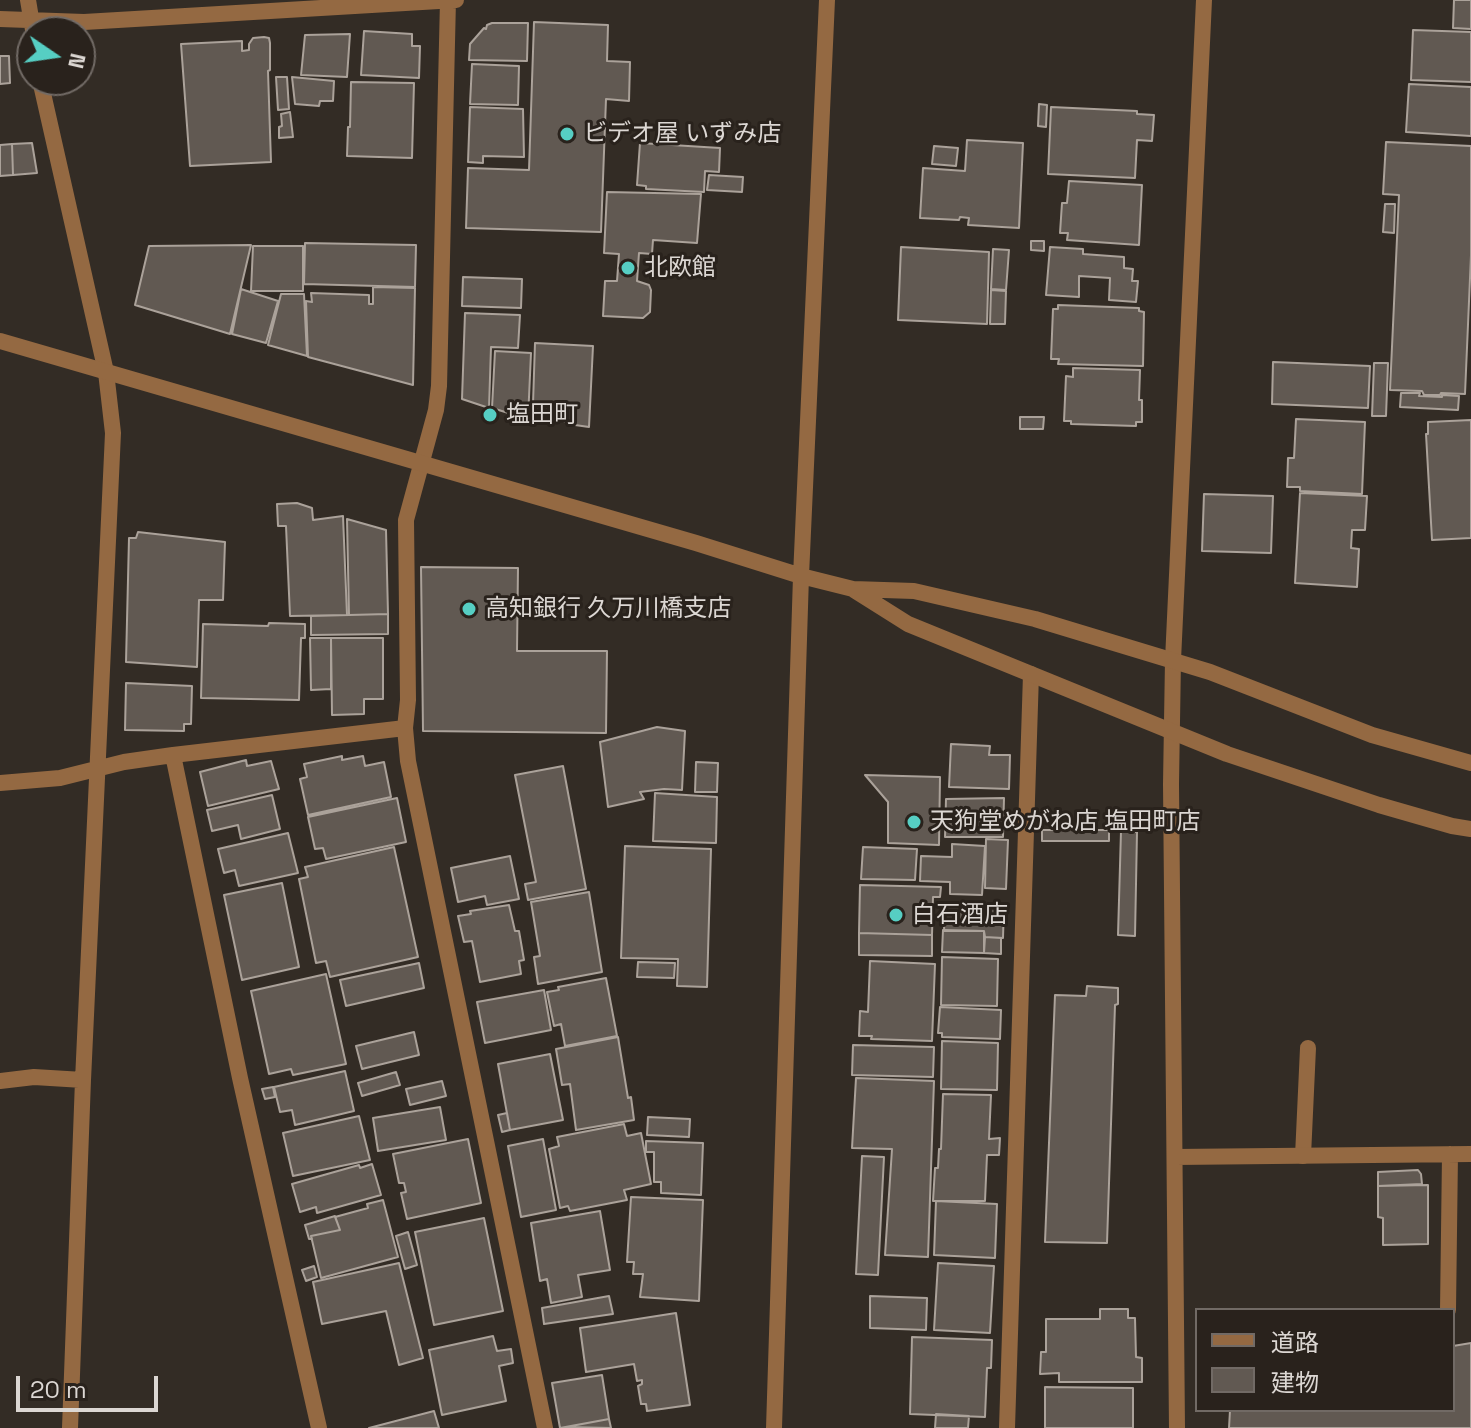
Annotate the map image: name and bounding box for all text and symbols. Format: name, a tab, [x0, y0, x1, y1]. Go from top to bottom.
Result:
north arrow	[16, 16, 96, 96]
text: N	[62, 51, 93, 71]
place label: ビデオ屋 いずみ店	[583, 120, 781, 148]
marker: ビデオ屋 いずみ店	[558, 125, 576, 143]
place label: 北欧館	[644, 254, 716, 282]
marker: 北欧館	[619, 259, 637, 277]
place label: 塩田町	[506, 401, 578, 429]
marker: 塩田町	[481, 406, 499, 424]
place label: 高知銀行 久万川橋支店	[485, 595, 731, 623]
marker: 高知銀行 久万川橋支店	[460, 600, 478, 618]
place label: 天狗堂めがね店 塩田町店	[930, 808, 1200, 836]
marker: 天狗堂めがね店 塩田町店	[905, 813, 923, 831]
place label: 白石酒店	[912, 901, 1008, 929]
marker: 白石酒店	[887, 906, 905, 924]
legend	[1195, 1308, 1455, 1412]
text: 道路	[1271, 1327, 1319, 1358]
scale bar	[20, 1360, 162, 1410]
text: 建物	[1271, 1367, 1319, 1398]
text: 20 m	[30, 1374, 87, 1405]

